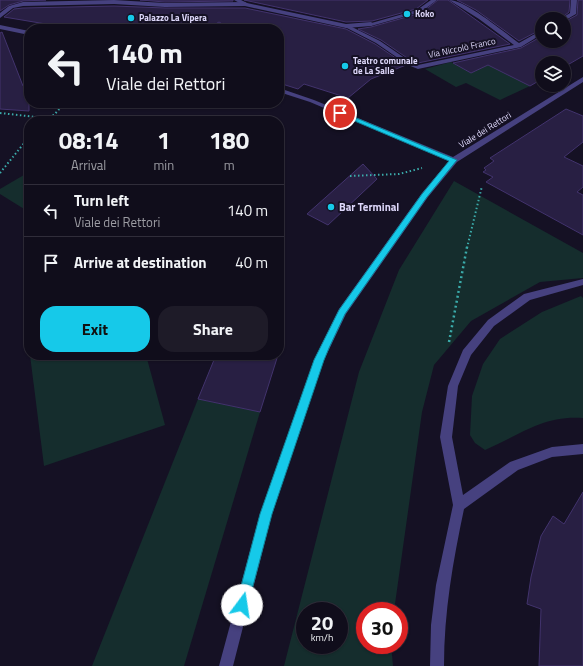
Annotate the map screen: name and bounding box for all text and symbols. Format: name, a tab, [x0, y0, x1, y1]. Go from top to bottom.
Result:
place label: Koko	[415, 7, 435, 20]
marker: Koko	[402, 9, 412, 19]
place label: Palazzo La Vipera	[139, 11, 207, 24]
map controls	[535, 12, 571, 92]
button: search	[535, 12, 571, 48]
marker: Palazzo La Vipera	[126, 13, 136, 23]
text: 140 m	[106, 31, 183, 74]
street label: Via Niccolò Franco	[427, 34, 497, 61]
icon: left	[40, 40, 92, 92]
place label: Teatro comunale de La Salle	[353, 54, 418, 77]
button: layers	[535, 56, 571, 92]
marker: Teatro comunale de La Salle	[340, 61, 350, 71]
text: Viale dei Rettori	[106, 70, 225, 97]
pin	[323, 96, 357, 130]
icon: arrive	[329, 102, 351, 124]
street label: Viale dei Rettori	[456, 108, 514, 151]
text: 08:14	[59, 122, 119, 158]
text: 1	[157, 122, 171, 158]
text: 180	[209, 122, 249, 158]
text: Arrival	[71, 155, 106, 175]
text: min	[153, 155, 174, 175]
text: m	[224, 155, 235, 175]
text: Turn left	[74, 189, 129, 212]
text: 140 m	[227, 199, 268, 222]
place label: Bar Terminal	[339, 199, 399, 215]
icon: left	[40, 200, 62, 222]
marker: Bar Terminal	[326, 202, 336, 212]
text: Viale dei Rettori	[74, 212, 160, 232]
text: Arrive at destination	[74, 251, 207, 274]
text: 40 m	[235, 251, 268, 274]
icon: arrive	[40, 252, 62, 274]
button: Exit	[40, 306, 150, 352]
button: Share	[158, 306, 268, 352]
position arrow	[221, 584, 263, 626]
speed limit sign: 30	[356, 602, 408, 654]
text: 20	[311, 607, 333, 638]
text: km/h	[311, 630, 333, 645]

